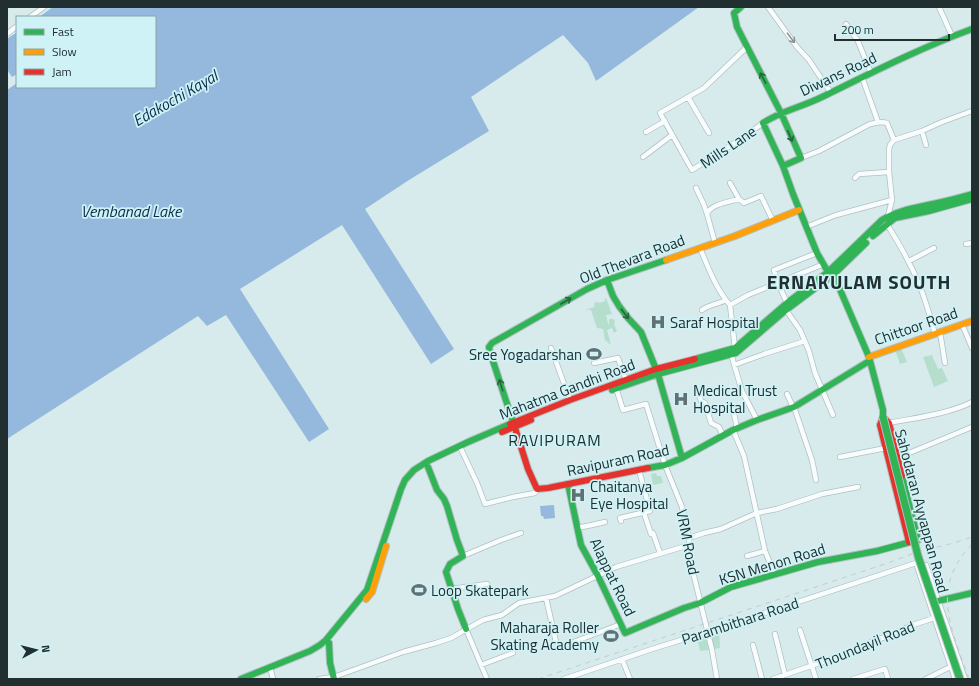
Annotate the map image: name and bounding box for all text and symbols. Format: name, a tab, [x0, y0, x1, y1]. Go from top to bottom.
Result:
legend	[16, 16, 156, 88]
scale bar	[835, 16, 949, 42]
text: 200 m	[841, 20, 874, 39]
text: Fast	[52, 22, 75, 41]
one-way arrow	[787, 33, 795, 44]
text: Slow	[52, 42, 77, 61]
street label: Diwans Road	[796, 46, 880, 102]
text: Jam	[52, 62, 72, 81]
water label: Edakochi Kayal	[128, 63, 223, 132]
one-way arrow	[759, 72, 766, 84]
street label: Mills Lane	[695, 120, 761, 174]
one-way arrow	[787, 129, 795, 141]
water label: Vembanad Lake	[81, 199, 183, 223]
street label: Old Thevara Road	[576, 228, 688, 290]
district label: ERNAKULAM SOUTH	[767, 267, 951, 296]
one-way arrow	[560, 297, 572, 304]
street label: Chittoor Road	[871, 301, 961, 351]
one-way arrow	[621, 308, 629, 319]
place label: Saraf Hospital	[670, 311, 759, 334]
hospital icon: Saraf Hospital	[649, 313, 667, 331]
place label: Sree Yogadarshan	[469, 343, 582, 366]
sports icon: Sree Yogadarshan	[585, 345, 603, 363]
street label: Mahatma Gandhi Road	[496, 352, 638, 426]
one-way arrow	[497, 379, 504, 392]
place label: Medical Trust Hospital	[693, 379, 778, 419]
hospital icon: Medical Trust Hospital	[672, 390, 690, 408]
street label: Sahodaran Ayyappan Road	[889, 426, 955, 596]
district label: RAVIPURAM	[508, 428, 602, 452]
street label: Ravipuram Road	[565, 438, 671, 482]
place label: Chaitanya Eye Hospital	[590, 475, 669, 515]
hospital icon: Chaitanya Eye Hospital	[569, 486, 587, 504]
street label: VRM Road	[670, 507, 706, 577]
street label: Alappat Road	[584, 534, 642, 620]
street label: KSN Menon Road	[716, 537, 828, 591]
place label: Loop Skatepark	[431, 579, 529, 602]
sports icon: Loop Skatepark	[410, 581, 428, 599]
street label: Parambithara Road	[678, 591, 802, 651]
street label: Thoundayil Road	[812, 615, 918, 675]
place label: Maharaja Roller Skating Academy	[490, 616, 599, 656]
sports icon: Maharaja Roller Skating Academy	[602, 627, 620, 645]
north arrow	[16, 630, 56, 670]
text: N	[38, 644, 54, 654]

